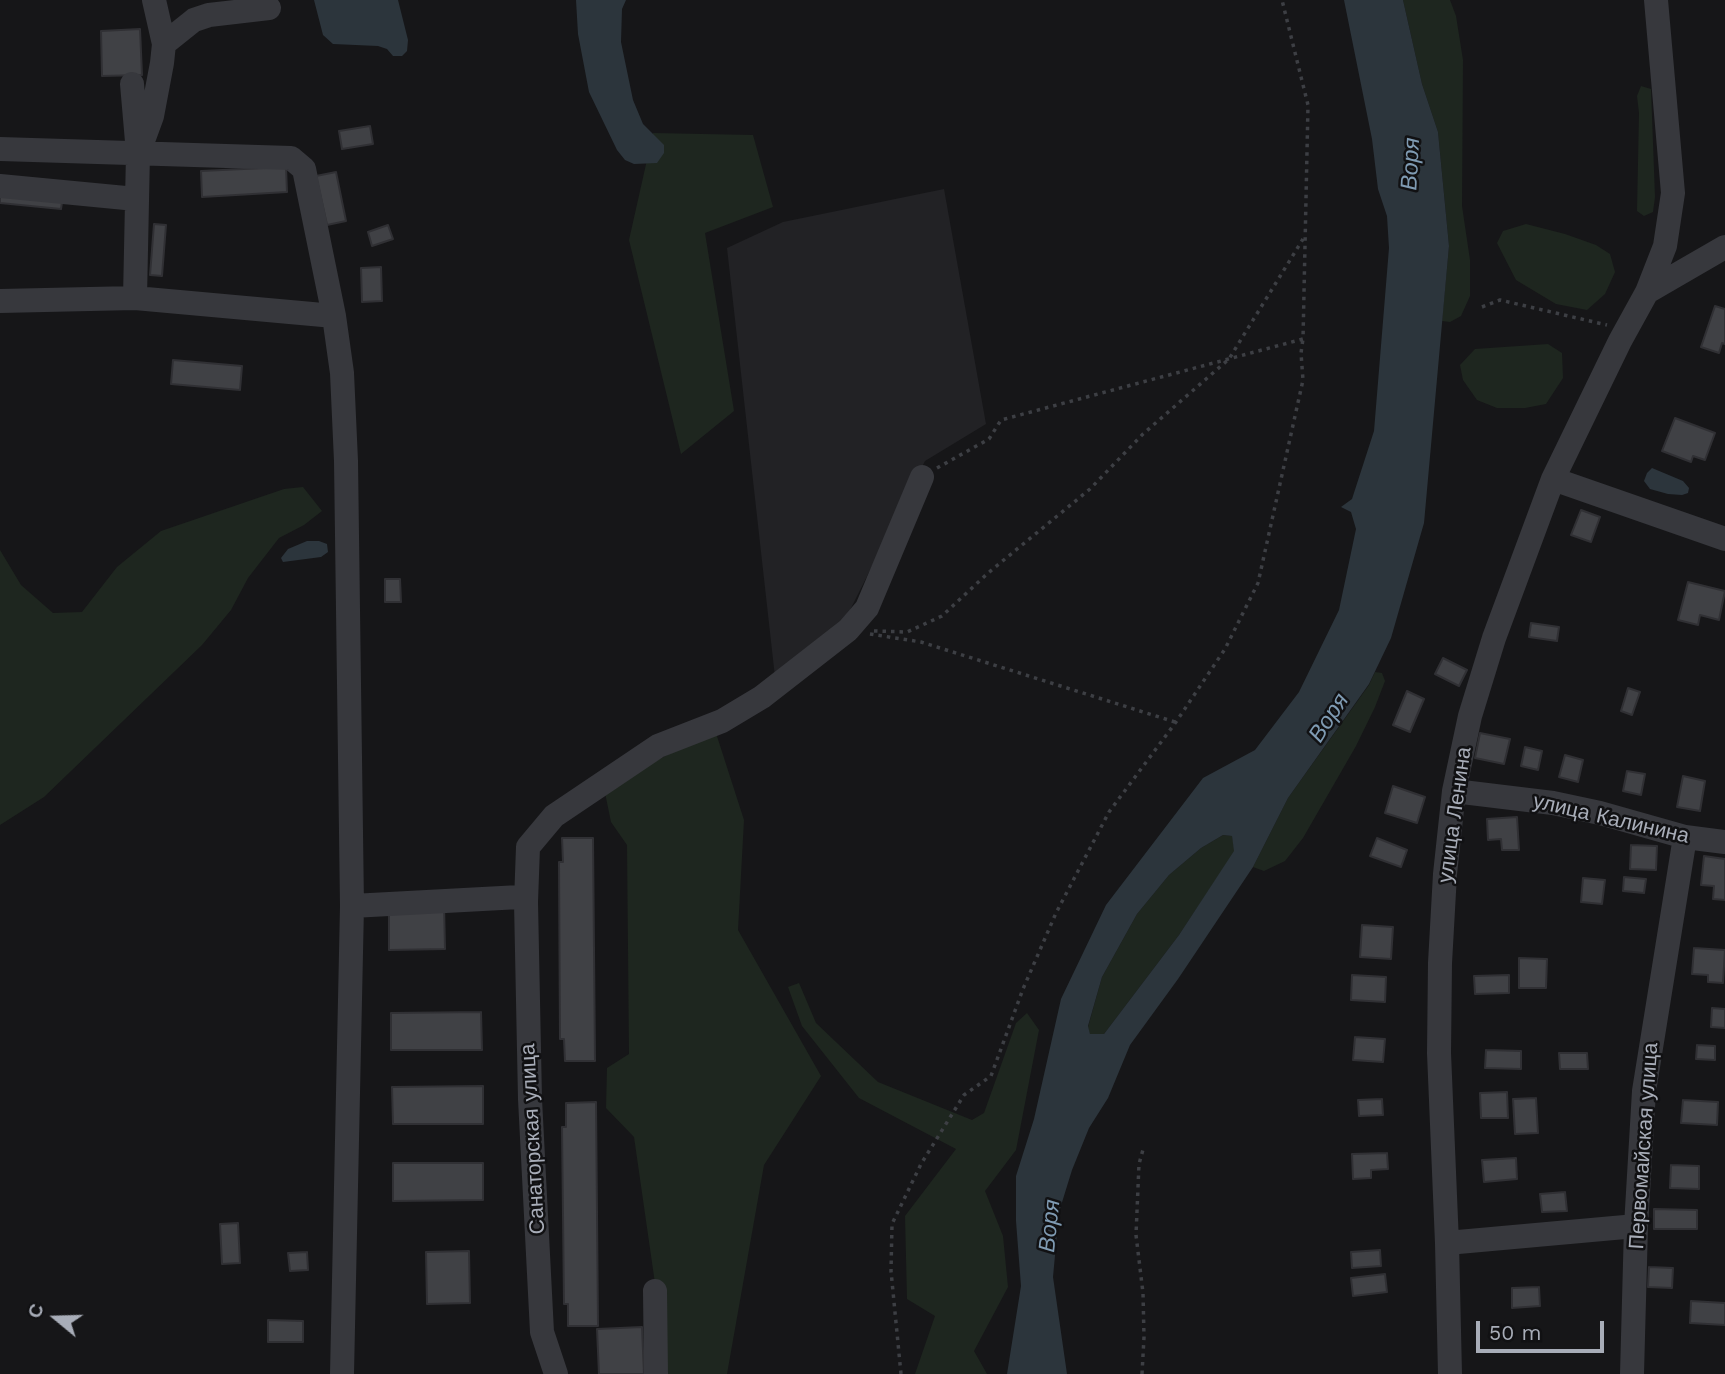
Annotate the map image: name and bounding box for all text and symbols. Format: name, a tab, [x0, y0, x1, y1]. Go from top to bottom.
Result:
water label: Воря	[1396, 137, 1426, 191]
water label: Воря	[1303, 688, 1355, 748]
street label: улица Ленина	[1433, 745, 1477, 885]
street label: улица Калинина	[1531, 789, 1691, 849]
street label: Первомайская улица	[1624, 1042, 1664, 1250]
street label: Санаторская улица	[515, 1043, 551, 1235]
water label: Воря	[1034, 1198, 1066, 1254]
north arrow	[21, 1283, 91, 1353]
text: С	[23, 1301, 49, 1321]
scale bar	[1480, 1308, 1608, 1352]
text: 50 m	[1489, 1320, 1541, 1345]

